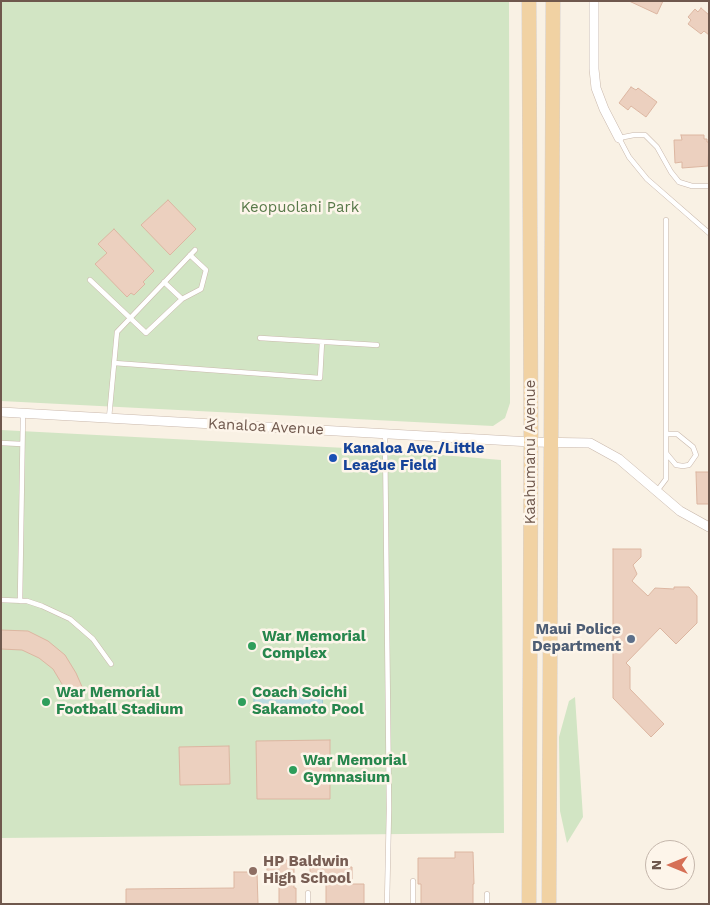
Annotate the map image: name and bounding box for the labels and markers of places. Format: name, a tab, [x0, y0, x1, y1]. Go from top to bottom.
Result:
place label: Kanaloa Ave./Little League Field	[343, 440, 484, 475]
marker: Kanaloa Ave./Little League Field	[327, 452, 339, 464]
place label: Maui Police Department	[532, 621, 621, 656]
place label: War Memorial Complex	[262, 628, 366, 663]
marker: Maui Police Department	[625, 633, 637, 645]
marker: War Memorial Complex	[246, 640, 258, 652]
place label: War Memorial Football Stadium	[56, 684, 183, 719]
place label: Coach Soichi Sakamoto Pool	[252, 684, 364, 719]
marker: War Memorial Football Stadium	[40, 696, 52, 708]
marker: Coach Soichi Sakamoto Pool	[236, 696, 248, 708]
place label: War Memorial Gymnasium	[303, 752, 407, 787]
marker: War Memorial Gymnasium	[287, 764, 299, 776]
place label: HP Baldwin High School	[263, 853, 351, 888]
marker: HP Baldwin High School	[247, 865, 259, 877]

